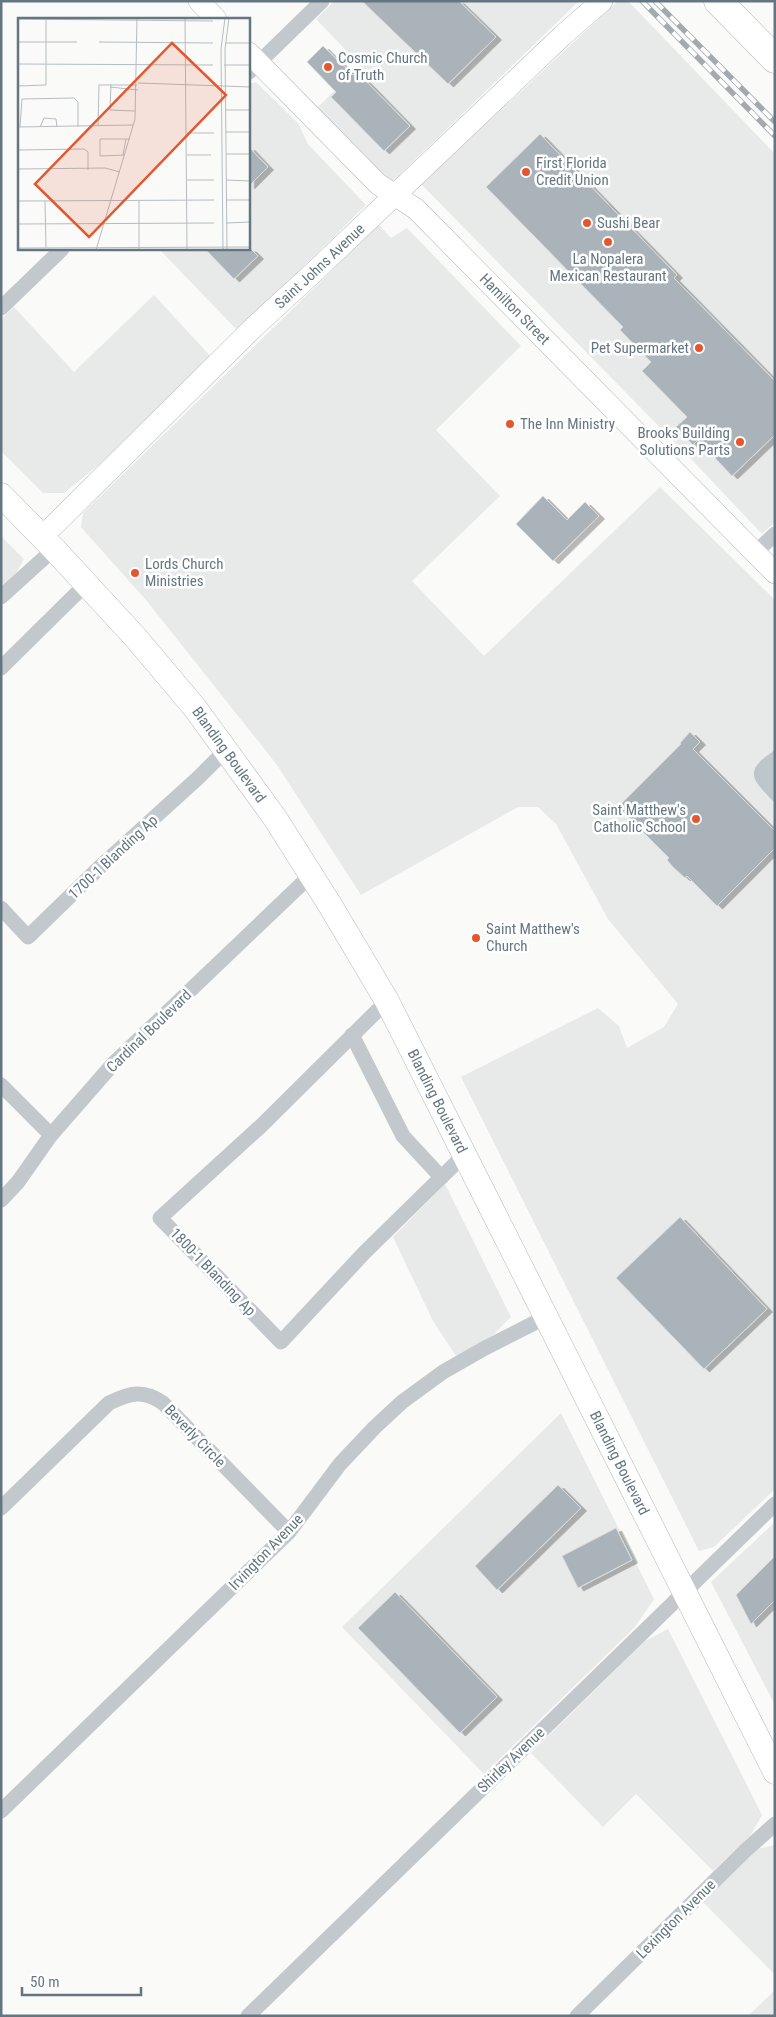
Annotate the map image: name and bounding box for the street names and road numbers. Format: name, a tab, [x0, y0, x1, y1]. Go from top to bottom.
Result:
street label: Saint Johns Avenue	[271, 220, 368, 312]
street label: Hamilton Street	[476, 270, 554, 348]
street label: Blanding Boulevard	[188, 703, 270, 806]
street label: 1700-1 Blanding Ap	[65, 811, 161, 903]
street label: Cardinal Boulevard	[103, 986, 195, 1076]
street label: Blanding Boulevard	[404, 1046, 471, 1156]
street label: 1800-1 Blanding Ap	[166, 1224, 260, 1320]
street label: Beverly Circle	[161, 1401, 229, 1471]
street label: Blanding Boulevard	[586, 1408, 653, 1518]
street label: Irvington Avenue	[225, 1510, 307, 1594]
street label: Shirley Avenue	[474, 1724, 548, 1796]
street label: Lexington Avenue	[633, 1876, 719, 1962]

